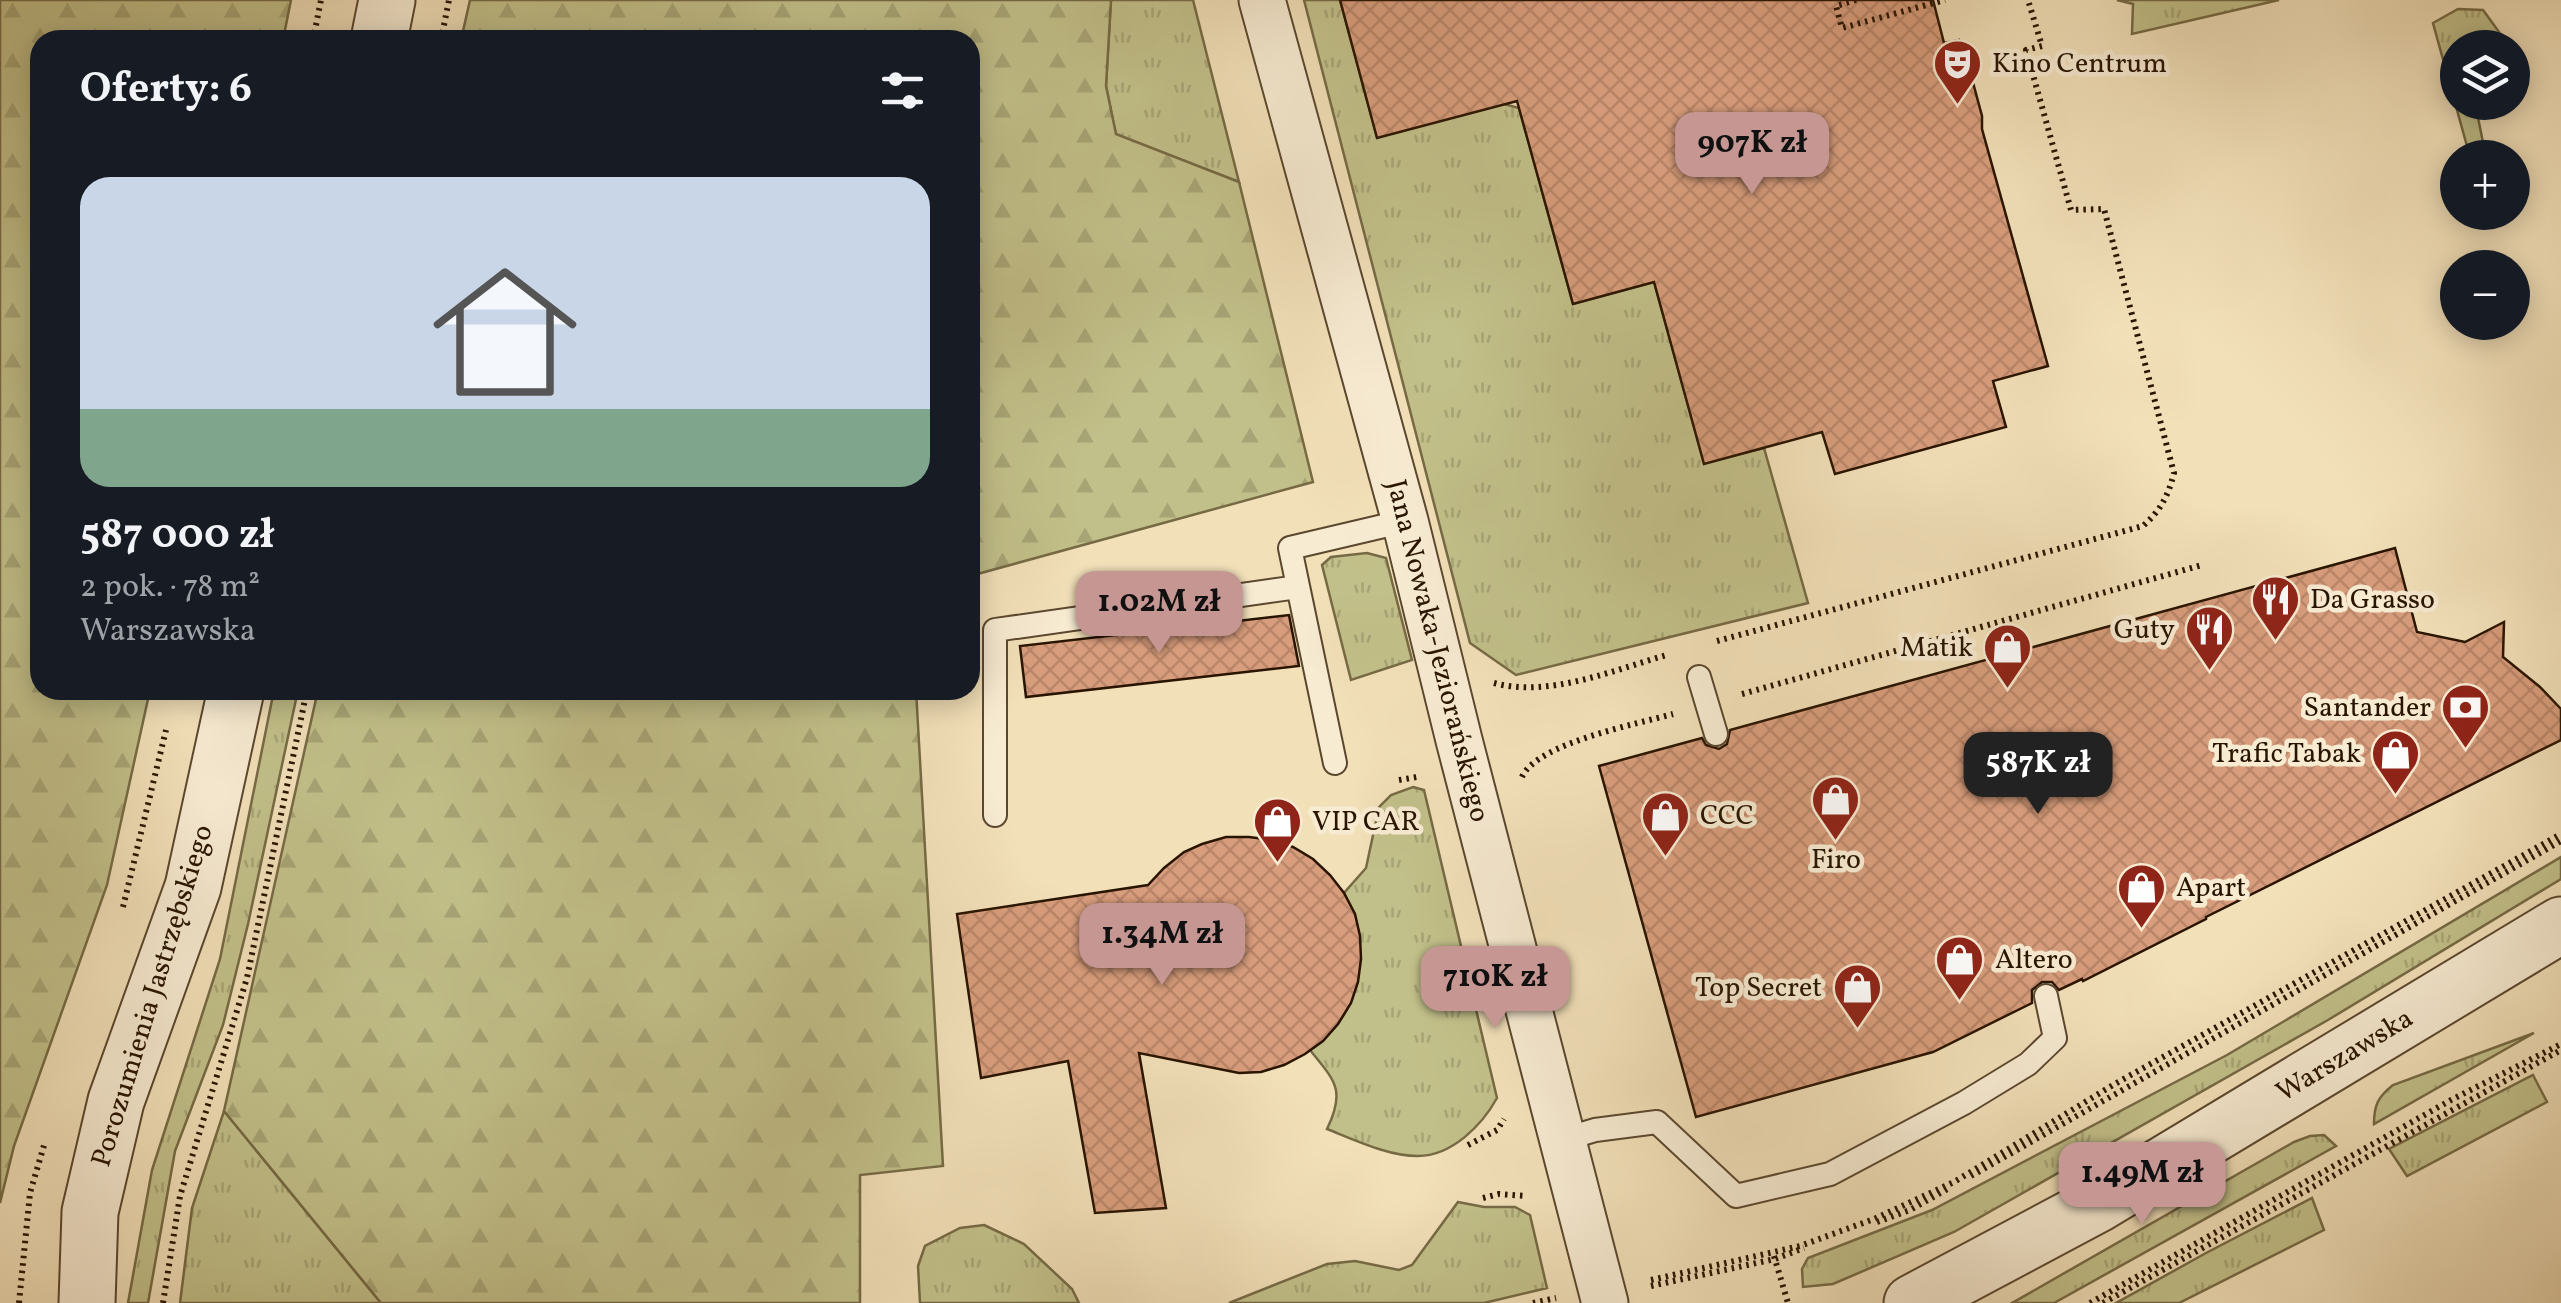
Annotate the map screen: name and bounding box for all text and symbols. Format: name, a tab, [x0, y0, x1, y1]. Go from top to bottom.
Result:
map controls	[2440, 30, 2530, 340]
button: layers	[2440, 30, 2530, 120]
theatre icon: Kino Centrum	[1931, 38, 1983, 106]
place label: Kino Centrum	[1992, 45, 2167, 84]
text: Oferty: 6	[80, 61, 252, 120]
icon: filters	[875, 63, 930, 118]
pin: 907K zł	[1660, 112, 1844, 197]
text: 907K zł	[1697, 122, 1807, 166]
button: +	[2440, 140, 2530, 230]
icon: home	[415, 242, 595, 422]
button: −	[2440, 250, 2530, 340]
street label: Jana Nowaka-Jeziorańskiego	[1376, 476, 1498, 826]
text: 587 000 zł	[80, 507, 274, 566]
text: 2 pok. · 78 m²	[80, 566, 260, 610]
pin: 1.02M zł	[1056, 571, 1262, 656]
restaurant icon: Da Grasso	[2249, 574, 2301, 642]
text: 1.02M zł	[1098, 581, 1220, 625]
place label: Da Grasso	[2310, 581, 2435, 620]
restaurant icon: Guty	[2184, 604, 2236, 672]
text: Warszawska	[80, 610, 256, 654]
place label: Guty	[2114, 611, 2175, 650]
shop icon: Matik	[1982, 622, 2034, 690]
place label: Matik	[1900, 629, 1973, 668]
bank icon: Santander	[2440, 682, 2492, 750]
place label: Santander	[2304, 689, 2431, 728]
shop icon: Trafic Tabak	[2370, 728, 2422, 796]
pin: 587K zł	[1946, 732, 2130, 817]
place label: Trafic Tabak	[2212, 735, 2361, 774]
text: 587K zł	[1986, 742, 2090, 786]
shop icon: Firo	[1810, 774, 1862, 842]
shop icon: CCC	[1639, 790, 1691, 858]
shop icon: VIP CAR	[1251, 796, 1303, 864]
place label: CCC	[1700, 797, 1754, 836]
place label: VIP CAR	[1312, 803, 1420, 842]
street label: Porozumienia Jastrzębskiego	[82, 820, 224, 1172]
place label: Firo	[1811, 841, 1861, 880]
shop icon: Apart	[2115, 862, 2167, 930]
place label: Apart	[2176, 869, 2246, 908]
pin: 1.34M zł	[1059, 903, 1265, 988]
text: 1.34M zł	[1101, 913, 1223, 957]
shop icon: Altero	[1934, 934, 1986, 1002]
place label: Altero	[1995, 941, 2073, 980]
pin: 710K zł	[1403, 946, 1587, 1031]
text: 710K zł	[1443, 956, 1547, 1000]
shop icon: Top Secret	[1831, 962, 1883, 1030]
place label: Top Secret	[1695, 969, 1822, 1008]
street label: Warszawska	[2269, 1000, 2421, 1112]
pin: 1.49M zł	[2039, 1142, 2245, 1227]
text: 1.49M zł	[2081, 1152, 2203, 1196]

